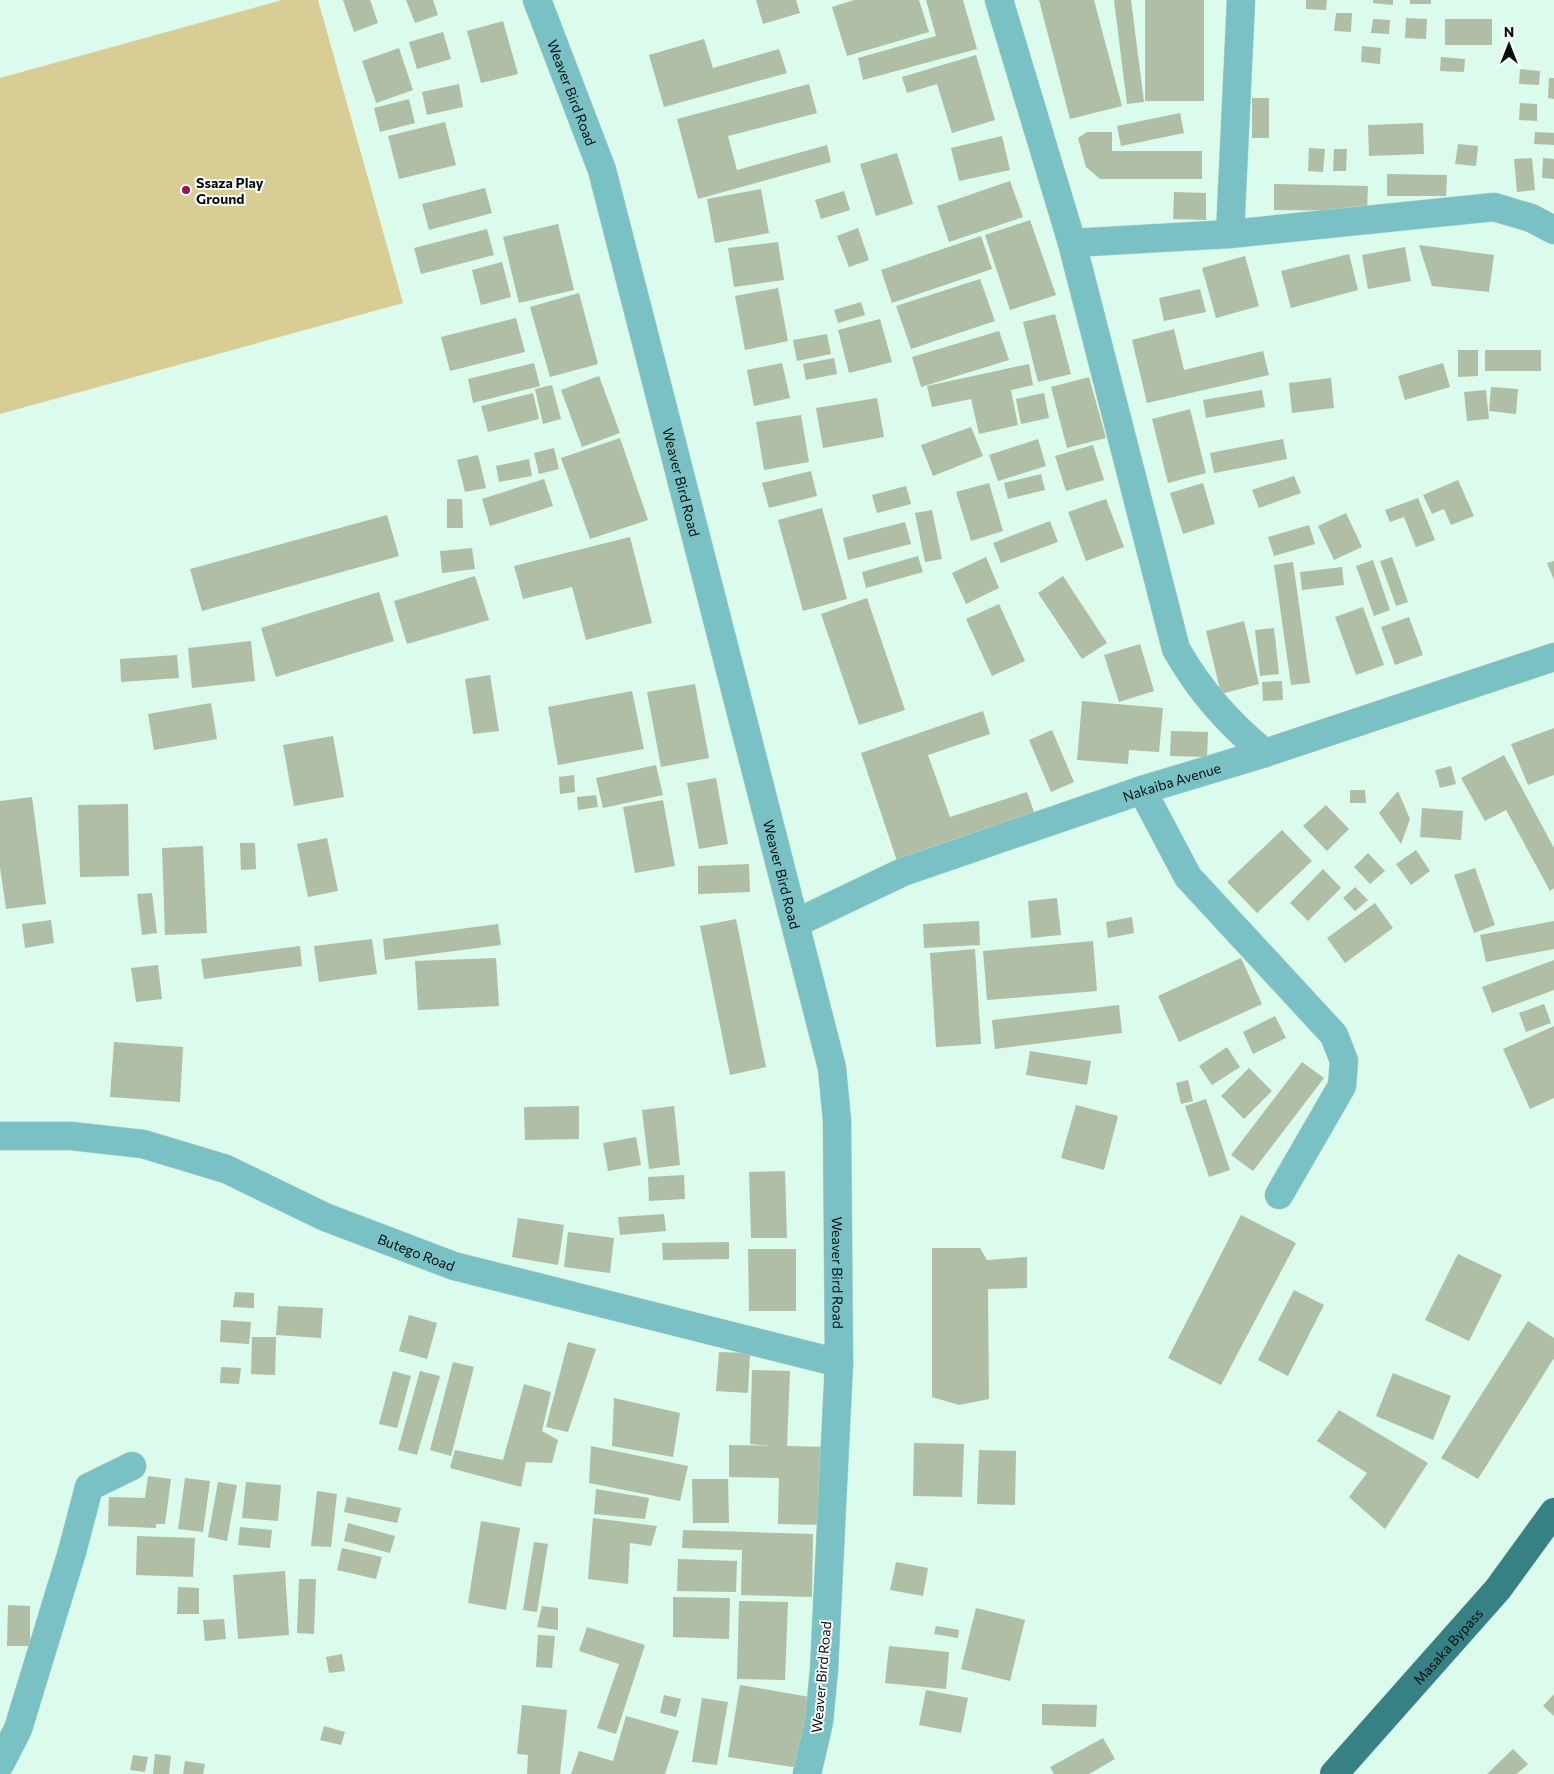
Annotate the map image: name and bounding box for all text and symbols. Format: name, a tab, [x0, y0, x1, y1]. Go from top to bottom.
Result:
north arrow	[1484, 20, 1534, 70]
text: N	[1504, 23, 1514, 40]
street label: Weaver Bird Road	[544, 37, 600, 148]
place label: Ssaza Play Ground	[196, 174, 264, 207]
marker: Ssaza Play Ground	[180, 184, 192, 196]
street label: Weaver Bird Road	[660, 426, 704, 538]
street label: Nakaiba Avenue	[1120, 758, 1223, 805]
street label: Weaver Bird Road	[760, 818, 805, 931]
street label: Weaver Bird Road	[829, 1217, 847, 1329]
street label: Butego Road	[376, 1229, 457, 1274]
street label: Masaka Bypass	[1409, 1604, 1486, 1688]
street label: Weaver Bird Road	[808, 1621, 834, 1733]

